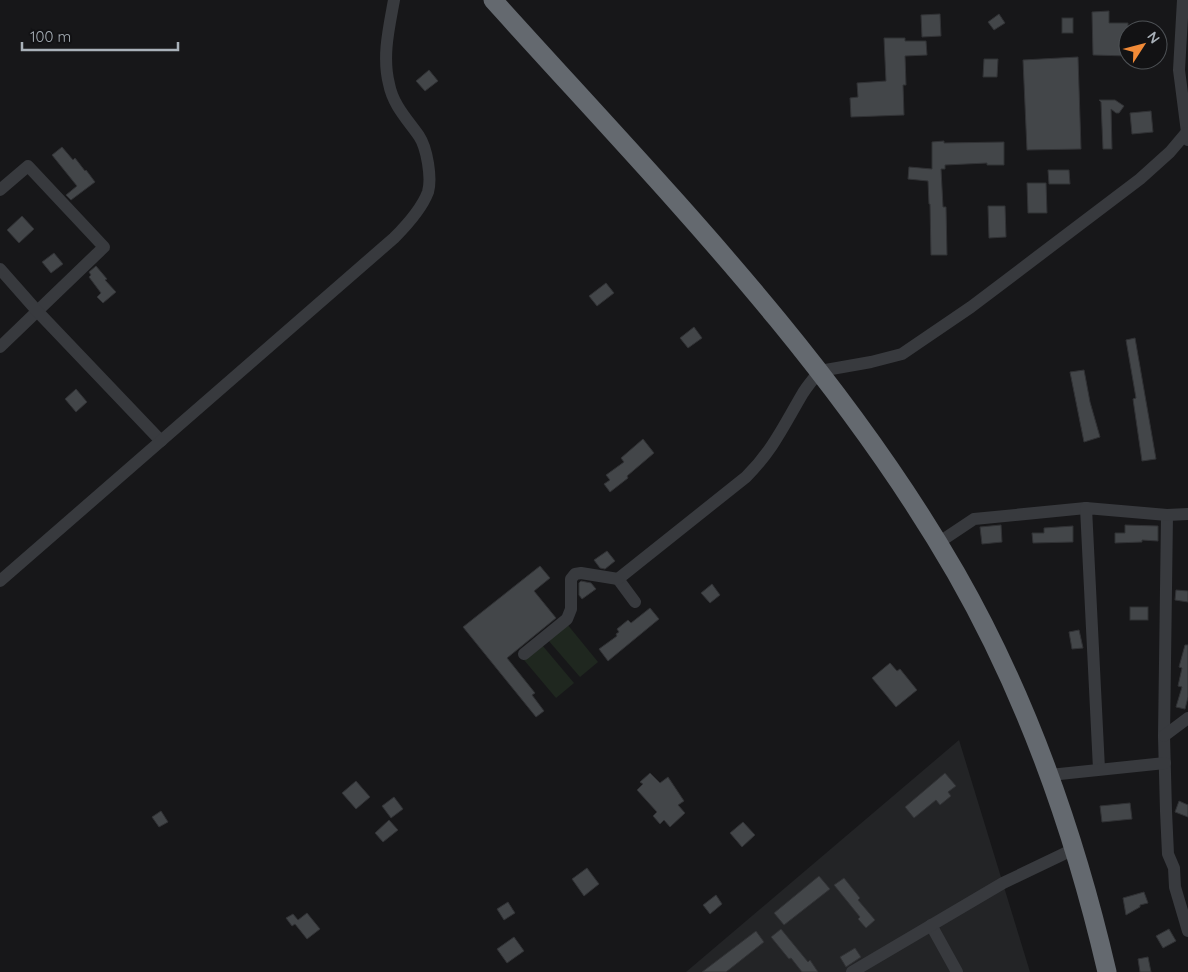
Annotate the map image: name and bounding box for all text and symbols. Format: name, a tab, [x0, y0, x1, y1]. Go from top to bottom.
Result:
scale bar	[22, 20, 179, 52]
north arrow	[1118, 20, 1168, 70]
text: 100 m	[30, 27, 71, 46]
text: N	[1143, 28, 1164, 47]

